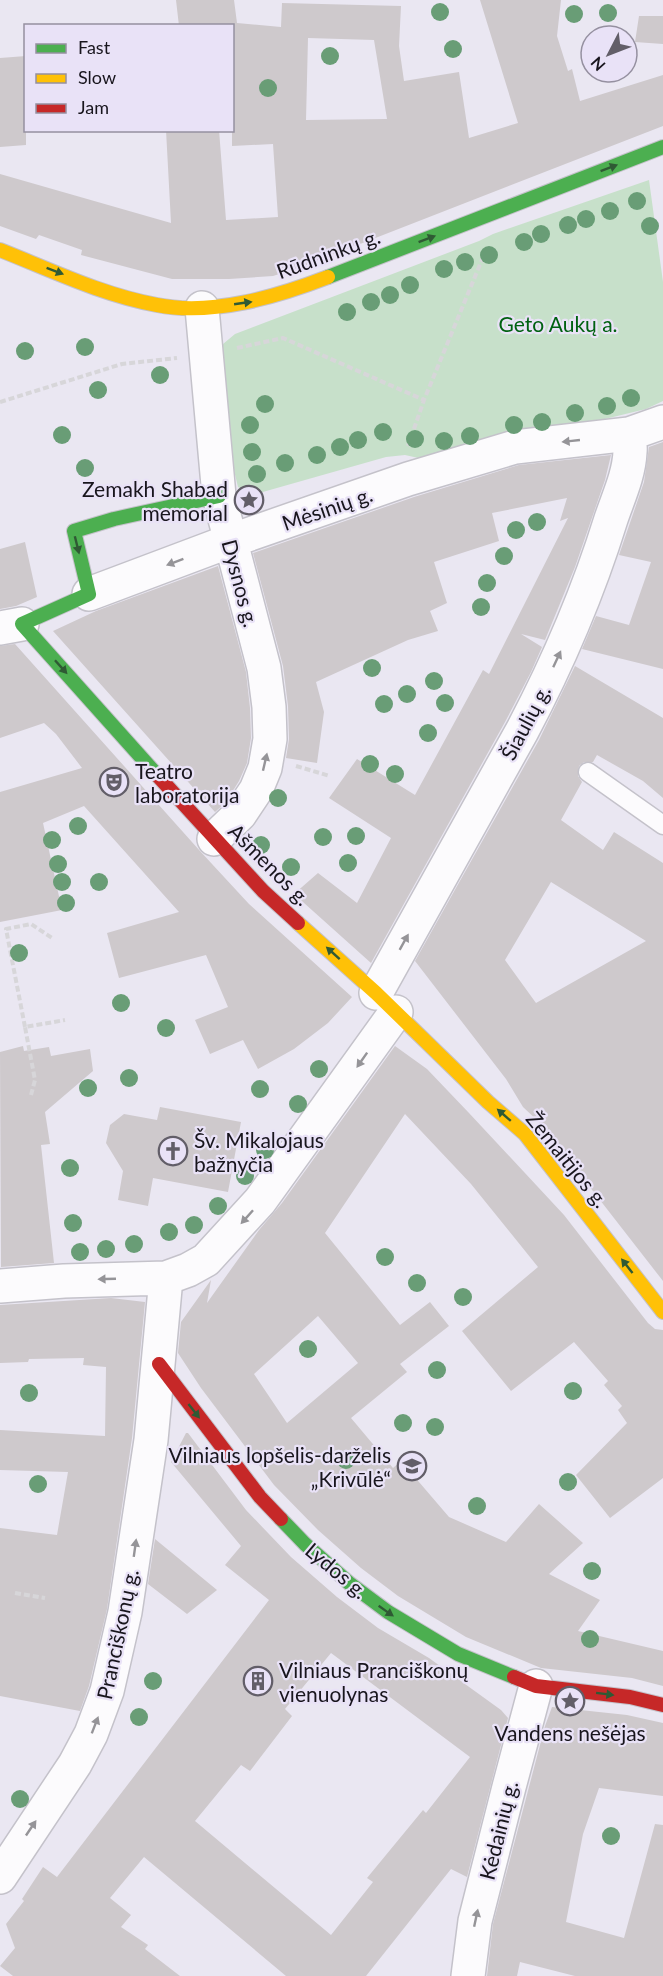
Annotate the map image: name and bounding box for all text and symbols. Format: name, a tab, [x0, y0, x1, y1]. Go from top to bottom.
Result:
legend	[24, 24, 234, 132]
north arrow	[579, 24, 639, 84]
text: Fast	[78, 36, 111, 58]
text: N	[586, 53, 609, 75]
text: Slow	[78, 66, 116, 88]
text: Jam	[78, 96, 109, 118]
one-way arrow	[600, 163, 618, 173]
street label: Rūdninkų g.	[273, 223, 383, 283]
one-way arrow	[418, 234, 436, 243]
one-way arrow	[46, 266, 64, 276]
one-way arrow	[234, 298, 253, 307]
park label: Geto Aukų a.	[498, 311, 618, 336]
one-way arrow	[561, 436, 580, 445]
place label: Zemakh Shabad memorial	[82, 476, 228, 525]
street label: Mėsinių g.	[278, 481, 376, 535]
place icon: Zemakh Shabad memorial	[233, 484, 265, 516]
one-way arrow	[73, 536, 83, 554]
street label: Dysnos g.	[217, 536, 265, 630]
one-way arrow	[166, 557, 184, 567]
one-way arrow	[553, 651, 562, 668]
one-way arrow	[54, 659, 67, 674]
street label: Šiaulių g.	[495, 680, 555, 764]
one-way arrow	[261, 753, 271, 771]
place label: Teatro laboratorija	[135, 758, 239, 807]
theatre icon: Teatro laboratorija	[98, 766, 130, 798]
street label: Ašmenos g.	[224, 818, 316, 910]
one-way arrow	[399, 933, 409, 950]
one-way arrow	[326, 947, 340, 961]
one-way arrow	[356, 1051, 368, 1067]
street label: Žemaitijos g.	[522, 1106, 614, 1212]
one-way arrow	[497, 1109, 512, 1122]
place label: Šv. Mikalojaus bažnyčia	[194, 1127, 324, 1176]
church icon: Šv. Mikalojaus bažnyčia	[157, 1135, 189, 1167]
one-way arrow	[240, 1209, 254, 1224]
one-way arrow	[622, 1259, 634, 1274]
one-way arrow	[98, 1275, 117, 1284]
one-way arrow	[188, 1403, 200, 1418]
place label: Vilniaus lopšelis-darželis „Krivūlė“	[168, 1442, 391, 1491]
school or university icon: Vilniaus lopšelis-darželis „Krivūlė“	[396, 1450, 428, 1482]
street label: Lydos g.	[301, 1537, 373, 1603]
one-way arrow	[130, 1538, 139, 1557]
street label: Pranciškonų g.	[91, 1566, 143, 1702]
one-way arrow	[378, 1605, 394, 1617]
place label: Vilniaus Pranciškonų vienuolynas	[279, 1657, 468, 1706]
building icon: Vilniaus Pranciškonų vienuolynas	[242, 1665, 274, 1697]
place icon: Vandens nešėjas	[554, 1685, 586, 1717]
one-way arrow	[595, 1689, 614, 1698]
one-way arrow	[90, 1716, 100, 1734]
place label: Vandens nešėjas	[494, 1720, 646, 1745]
street label: Kėdainių g.	[474, 1778, 522, 1882]
one-way arrow	[25, 1820, 36, 1836]
one-way arrow	[472, 1908, 481, 1927]

